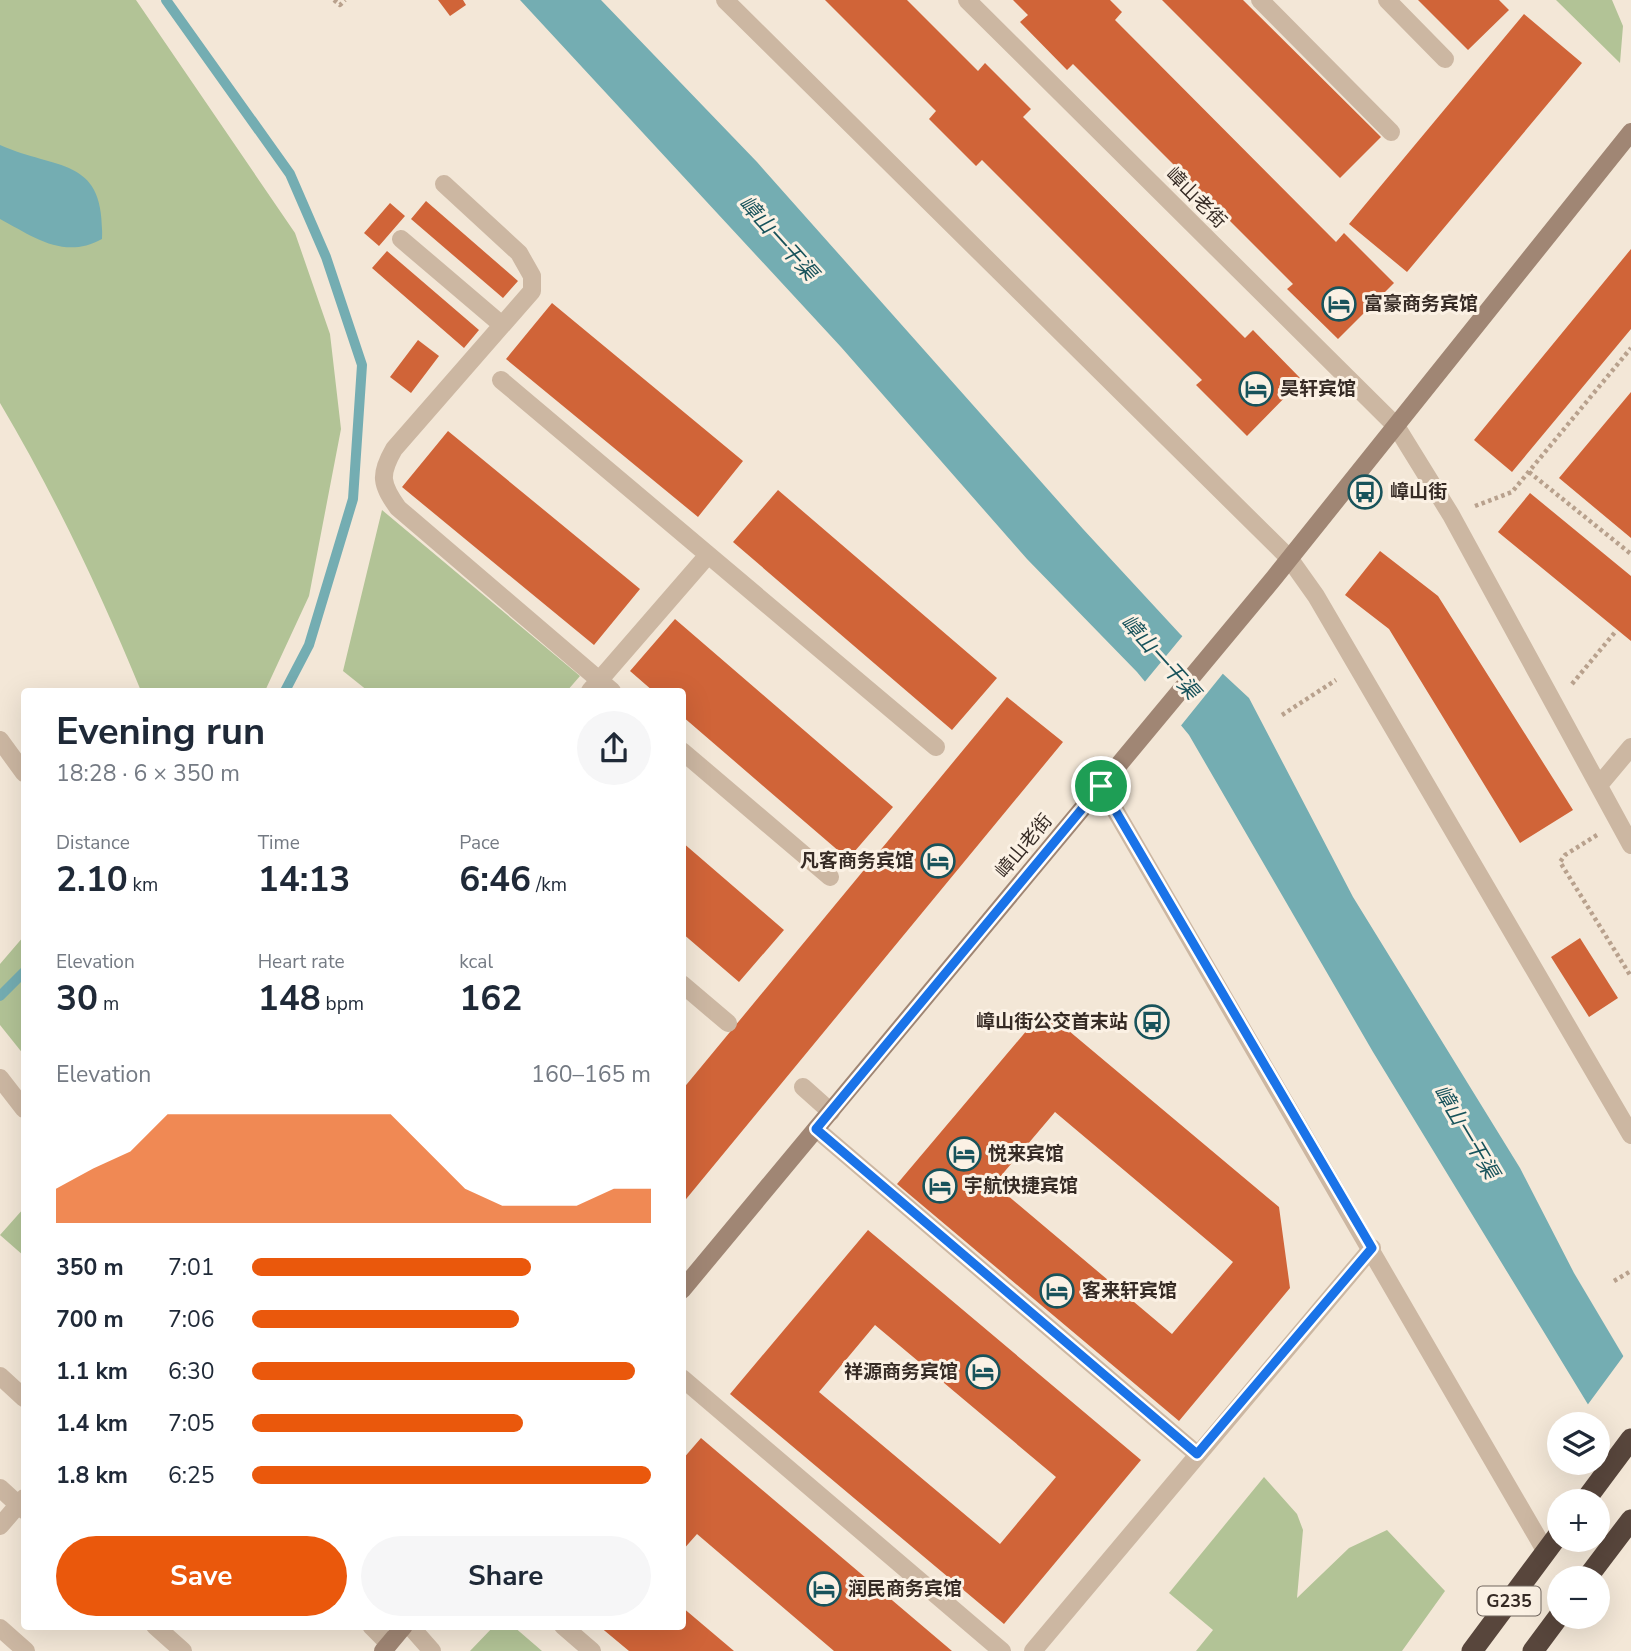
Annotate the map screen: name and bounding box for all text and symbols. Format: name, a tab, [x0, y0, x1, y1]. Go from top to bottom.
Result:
street label: 嶂山老街	[1160, 162, 1232, 234]
water label: 嶂山一干渠	[732, 190, 826, 289]
hotel icon: 富豪商务宾馆	[1320, 285, 1358, 323]
place label: 富豪商务宾馆	[1364, 291, 1478, 317]
hotel icon: 昊轩宾馆	[1237, 370, 1275, 408]
place label: 昊轩宾馆	[1280, 376, 1356, 402]
bus stop icon: 嶂山街	[1346, 473, 1384, 511]
place label: 嶂山街	[1390, 479, 1447, 505]
water label: 嶂山一干渠	[1114, 609, 1208, 708]
text: Evening run	[56, 706, 265, 757]
button: share	[577, 711, 651, 785]
pin	[1071, 756, 1131, 816]
text: 18:28 · 6 × 350 m	[56, 758, 240, 789]
icon: arrive	[1082, 767, 1120, 805]
street label: 嶂山老街	[990, 809, 1058, 883]
text: Distance	[56, 830, 130, 856]
text: Time	[258, 830, 300, 856]
text: Pace	[459, 830, 500, 856]
hotel icon: 凡客商务宾馆	[919, 842, 957, 880]
place label: 凡客商务宾馆	[800, 848, 914, 874]
text: 2.10	[56, 856, 128, 903]
text: 14:13	[258, 856, 350, 903]
text: 6:46	[459, 856, 531, 903]
text: km	[128, 872, 158, 898]
text: /km	[531, 872, 567, 898]
text: Elevation	[56, 949, 135, 975]
text: Heart rate	[258, 949, 345, 975]
text: kcal	[459, 949, 493, 975]
text: 30	[56, 975, 98, 1022]
text: 148	[258, 975, 321, 1022]
text: 162	[459, 975, 522, 1022]
text: m	[98, 991, 119, 1017]
text: bpm	[321, 991, 364, 1017]
bus stop icon: 嶂山街公交首末站	[1133, 1003, 1171, 1041]
place label: 嶂山街公交首末站	[976, 1009, 1128, 1035]
text: Elevation	[56, 1059, 151, 1090]
text: 160–165 m	[531, 1059, 651, 1090]
water label: 嶂山一干渠	[1427, 1080, 1507, 1187]
hotel icon: 悦来宾馆	[945, 1135, 983, 1173]
place label: 悦来宾馆	[988, 1141, 1064, 1167]
hotel icon: 宇航快捷宾馆	[921, 1167, 959, 1205]
place label: 宇航快捷宾馆	[964, 1173, 1078, 1199]
text: 350 m	[56, 1252, 124, 1283]
text: 7:01	[168, 1252, 215, 1283]
hotel icon: 客来轩宾馆	[1038, 1272, 1076, 1310]
place label: 客来轩宾馆	[1082, 1278, 1177, 1304]
text: 700 m	[56, 1304, 124, 1335]
text: 7:06	[168, 1304, 215, 1335]
hotel icon: 祥源商务宾馆	[964, 1353, 1002, 1391]
text: 1.1 km	[56, 1356, 128, 1387]
text: 6:30	[168, 1356, 215, 1387]
place label: 祥源商务宾馆	[844, 1359, 958, 1385]
text: 1.4 km	[56, 1408, 128, 1439]
text: 7:05	[168, 1408, 215, 1439]
map controls	[1547, 1412, 1610, 1629]
button: layers	[1547, 1412, 1610, 1475]
text: 1.8 km	[56, 1460, 128, 1491]
text: 6:25	[168, 1460, 215, 1491]
button: +	[1547, 1489, 1610, 1552]
button: Save	[56, 1536, 347, 1616]
button: Share	[361, 1536, 651, 1616]
button: −	[1547, 1566, 1610, 1629]
hotel icon: 润民商务宾馆	[805, 1570, 843, 1608]
place label: 润民商务宾馆	[848, 1576, 962, 1602]
road number: G235	[1478, 1586, 1540, 1616]

